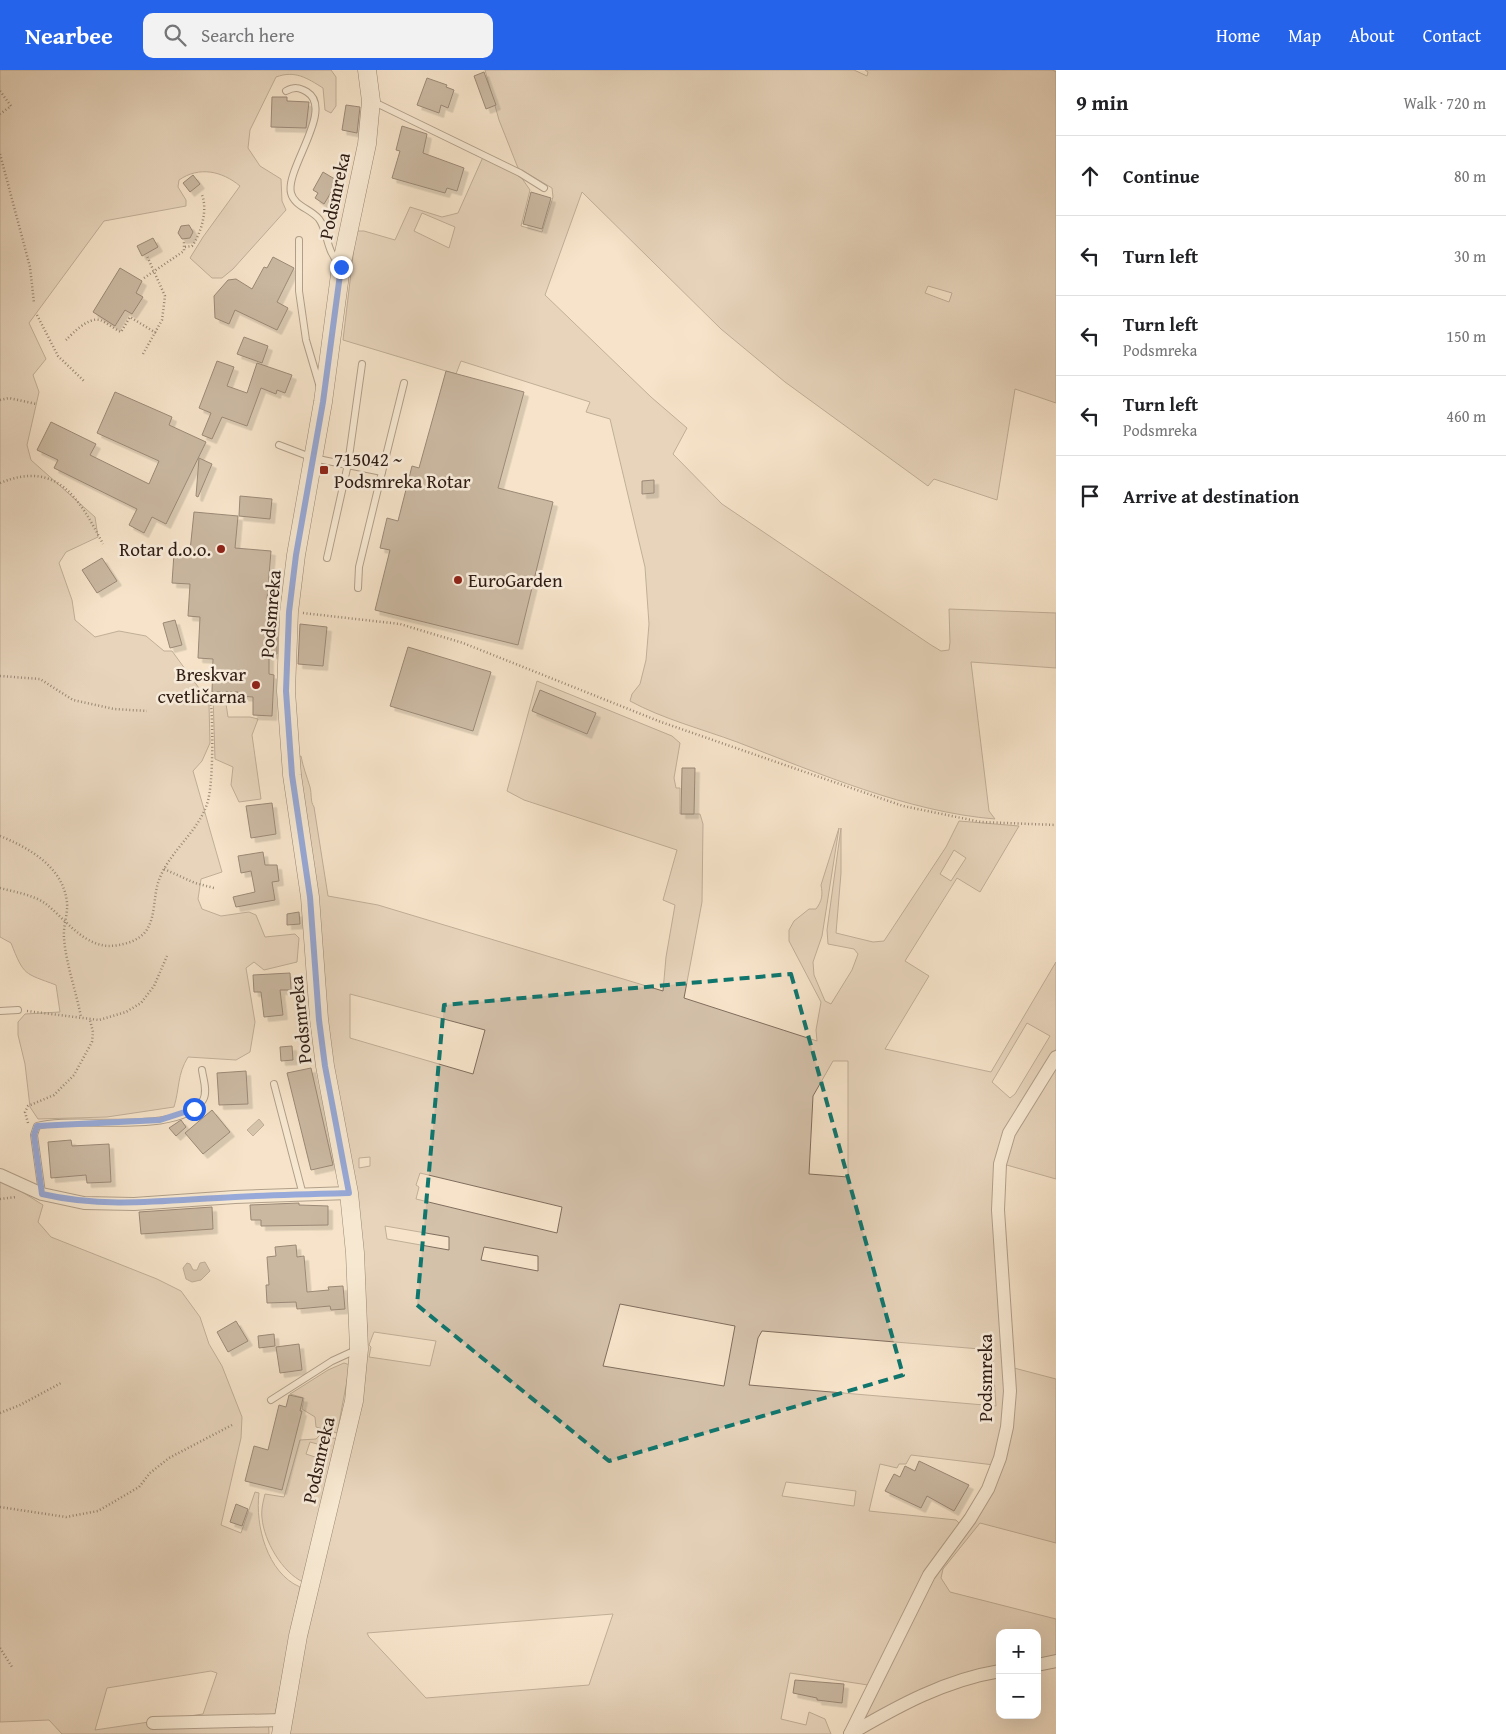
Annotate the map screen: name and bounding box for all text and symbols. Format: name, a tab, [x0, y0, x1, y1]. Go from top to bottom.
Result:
search box	[143, 13, 493, 58]
text: Nearbee	[25, 18, 113, 53]
icon: search	[161, 21, 189, 49]
text: Search here	[201, 21, 295, 49]
text: Home	[1216, 22, 1260, 49]
text: Map	[1288, 22, 1321, 49]
text: About	[1349, 22, 1395, 49]
text: Contact	[1423, 22, 1481, 49]
text: 9 min	[1076, 87, 1128, 118]
text: Walk · 720 m	[1403, 91, 1486, 115]
street label: Podsmreka	[311, 150, 357, 242]
icon: ahead	[1076, 162, 1104, 190]
text: Continue	[1123, 162, 1200, 190]
text: 80 m	[1454, 164, 1486, 188]
icon: left	[1076, 242, 1104, 270]
text: Turn left	[1123, 242, 1198, 270]
text: 30 m	[1454, 244, 1486, 268]
route end	[330, 256, 353, 279]
text: Turn left	[1123, 310, 1198, 338]
icon: left	[1076, 322, 1104, 350]
text: 150 m	[1446, 324, 1486, 348]
text: Podsmreka	[1123, 338, 1197, 362]
text: Turn left	[1123, 390, 1198, 418]
icon: left	[1076, 402, 1104, 430]
text: 460 m	[1446, 404, 1486, 428]
text: Podsmreka	[1123, 418, 1197, 442]
place label: 715042 ~ Podsmreka Rotar	[334, 445, 471, 495]
marker: 715042 ~ Podsmreka Rotar	[318, 464, 330, 476]
icon: arrive	[1076, 482, 1104, 510]
text: Arrive at destination	[1123, 482, 1299, 510]
place label: Rotar d.o.o.	[119, 535, 211, 563]
marker: Rotar d.o.o.	[215, 543, 227, 555]
place label: EuroGarden	[468, 566, 563, 594]
street label: Podsmreka	[252, 569, 288, 659]
marker: EuroGarden	[452, 574, 464, 586]
place label: Breskvar cvetličarna	[157, 660, 246, 710]
marker: Breskvar cvetličarna	[250, 679, 262, 691]
street label: Podsmreka	[281, 975, 319, 1065]
route start	[183, 1098, 206, 1121]
street label: Podsmreka	[971, 1334, 999, 1422]
street label: Podsmreka	[294, 1414, 342, 1506]
map controls	[996, 1629, 1041, 1719]
button: +	[996, 1629, 1041, 1674]
button: −	[996, 1674, 1041, 1719]

